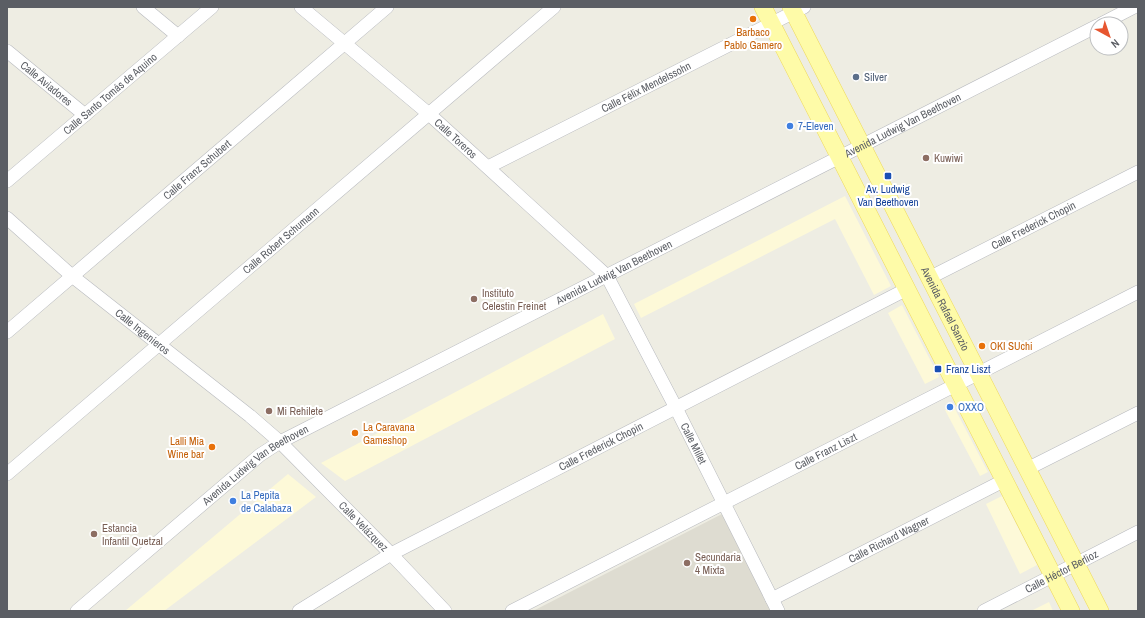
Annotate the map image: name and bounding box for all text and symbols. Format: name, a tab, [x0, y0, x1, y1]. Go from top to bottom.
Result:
marker: Barbaco Pablo Gamero	[748, 14, 758, 24]
north arrow	[1089, 16, 1129, 56]
place label: Barbaco Pablo Gamero	[724, 25, 782, 52]
text: N	[1108, 36, 1122, 51]
street label: Calle Santo Tomás de Aquino	[60, 50, 160, 137]
street label: Calle Aviadores	[18, 58, 76, 109]
street label: Calle Félix Mendelssohn	[599, 59, 693, 116]
place label: Silver	[864, 70, 887, 84]
marker: Silver	[851, 72, 861, 82]
street label: Avenida Ludwig Van Beethoven	[841, 90, 963, 161]
street label: Calle Toreros	[431, 115, 480, 162]
place label: 7-Eleven	[798, 119, 834, 133]
marker: 7-Eleven	[785, 121, 795, 131]
street label: Calle Franz Schubert	[160, 136, 234, 202]
place label: Kuwiwi	[934, 151, 963, 165]
marker: Kuwiwi	[921, 153, 931, 163]
marker: Av. Ludwig Van Beethoven	[883, 171, 893, 181]
place label: Av. Ludwig Van Beethoven	[857, 182, 919, 209]
street label: Calle Frederick Chopin	[989, 198, 1078, 252]
street label: Calle Robert Schumann	[240, 204, 322, 277]
street label: Avenida Ludwig Van Beethoven	[553, 237, 674, 308]
street label: Avenida Rafael Sanzio	[918, 264, 973, 353]
place label: Instituto Celestin Freinet	[482, 286, 547, 313]
marker: Instituto Celestin Freinet	[469, 294, 479, 304]
street label: Calle Ingenieros	[112, 306, 173, 358]
place label: OKI SUchi	[990, 339, 1033, 353]
marker: OKI SUchi	[977, 341, 987, 351]
place label: Franz Liszt	[946, 362, 991, 376]
marker: Franz Liszt	[933, 364, 943, 374]
place label: OXXO	[958, 400, 984, 414]
marker: OXXO	[945, 402, 955, 412]
place label: Mi Rehilete	[277, 404, 323, 418]
marker: Mi Rehilete	[264, 406, 274, 416]
street label: Calle Frederick Chopin	[556, 419, 645, 474]
place label: La Caravana Gameshop	[363, 420, 415, 447]
street label: Calle Millet	[677, 420, 710, 467]
street label: Avenida Ludwig Van Beethoven	[199, 422, 311, 509]
marker: La Caravana Gameshop	[350, 428, 360, 438]
street label: Calle Franz Liszt	[792, 429, 859, 473]
place label: Lalli Mia Wine bar	[167, 434, 204, 461]
marker: Lalli Mia Wine bar	[207, 442, 217, 452]
place label: La Pepita de Calabaza	[241, 488, 292, 515]
marker: La Pepita de Calabaza	[228, 496, 238, 506]
street label: Calle Velázquez	[336, 498, 392, 555]
street label: Calle Richard Wagner	[846, 513, 931, 566]
place label: Estancia Infantil Quetzal	[102, 521, 163, 548]
marker: Estancia Infantil Quetzal	[89, 529, 99, 539]
street label: Calle Héctor Berlioz	[1022, 546, 1101, 596]
place label: Secundaria 4 Mixta	[695, 550, 741, 577]
marker: Secundaria 4 Mixta	[682, 558, 692, 568]

